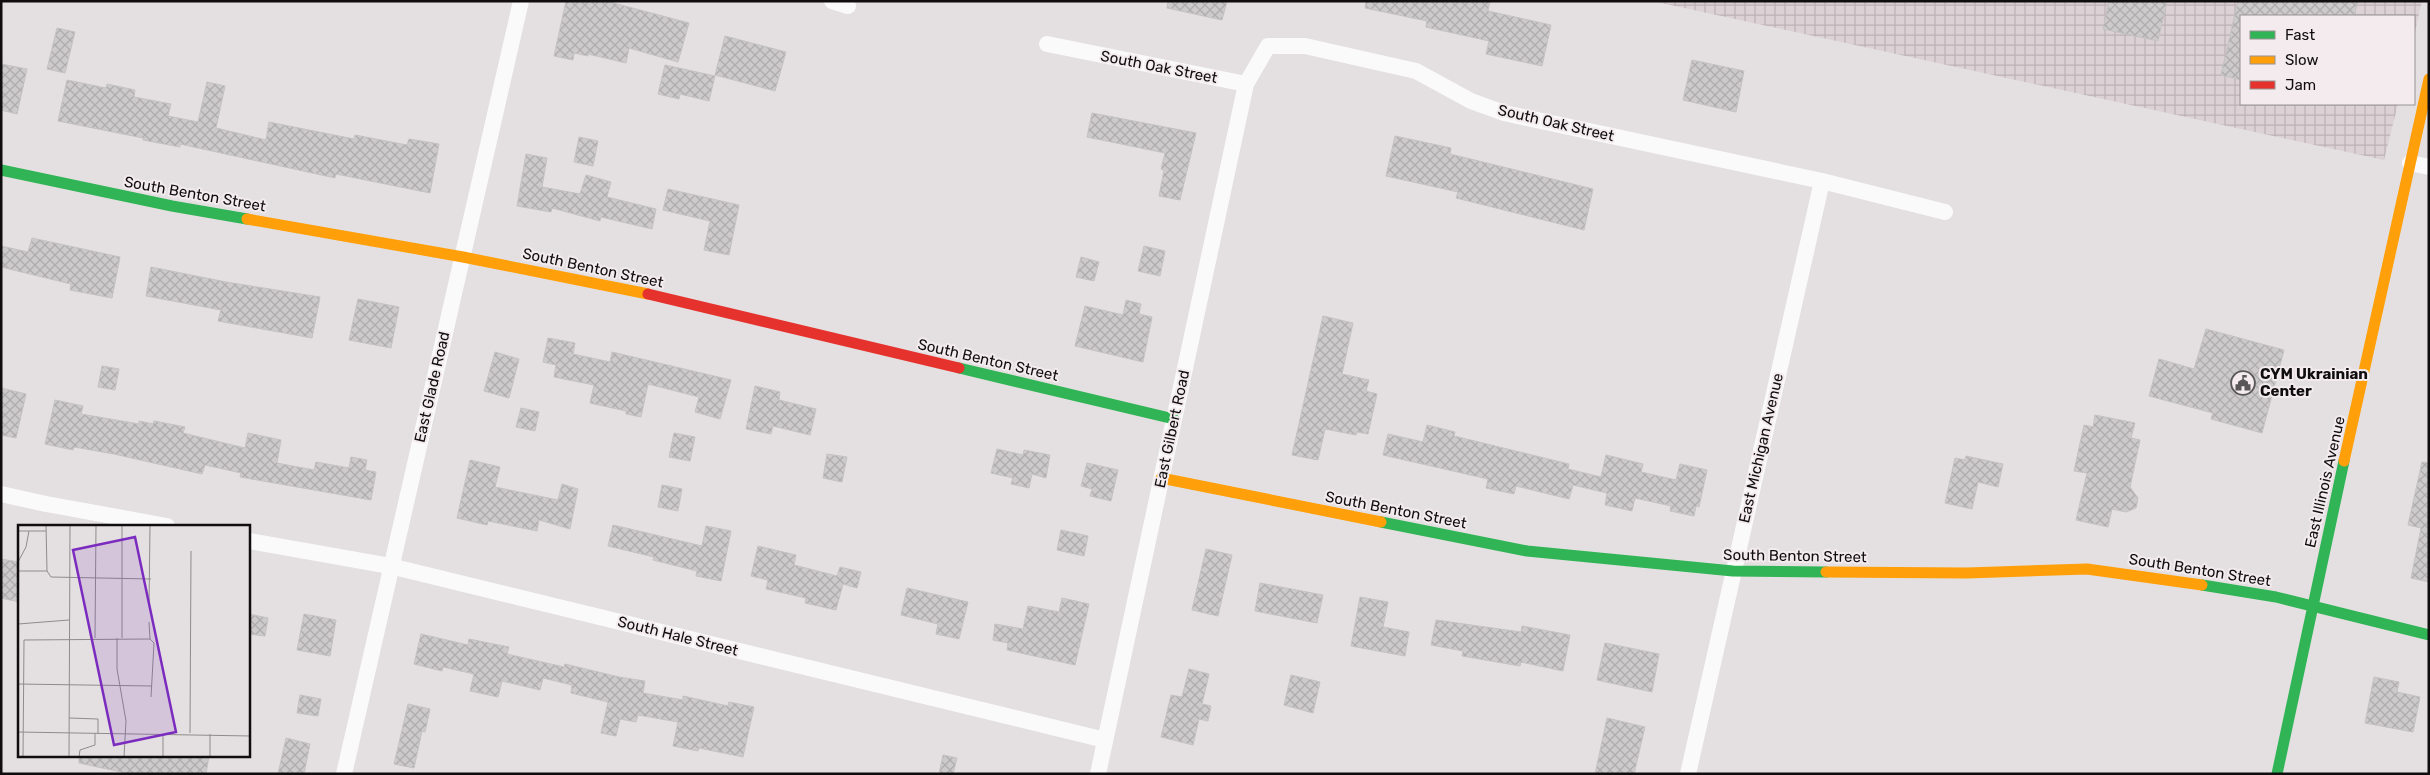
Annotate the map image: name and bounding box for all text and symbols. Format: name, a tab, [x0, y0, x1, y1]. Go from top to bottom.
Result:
legend	[2240, 15, 2415, 105]
text: Fast	[2285, 26, 2315, 44]
street label: South Oak Street	[1099, 47, 1219, 87]
text: Slow	[2285, 51, 2318, 69]
text: Jam	[2285, 76, 2316, 94]
street label: South Oak Street	[1496, 101, 1616, 145]
street label: South Benton Street	[123, 173, 267, 215]
street label: South Benton Street	[521, 244, 665, 292]
street label: East Glade Road	[410, 330, 454, 444]
street label: South Benton Street	[916, 335, 1060, 385]
place label: CYM Ukrainian Center	[2260, 365, 2368, 400]
street label: East Gilbert Road	[1151, 368, 1193, 490]
public building icon: CYM Ukrainian Center	[2230, 370, 2256, 396]
street label: East Michigan Avenue	[1735, 371, 1787, 525]
street label: East Illinois Avenue	[2301, 415, 2349, 549]
street label: South Benton Street	[1324, 487, 1468, 533]
inset map	[18, 525, 250, 758]
street label: South Benton Street	[1723, 546, 1867, 566]
street label: South Benton Street	[2128, 550, 2272, 590]
street label: South Hale Street	[616, 612, 740, 660]

